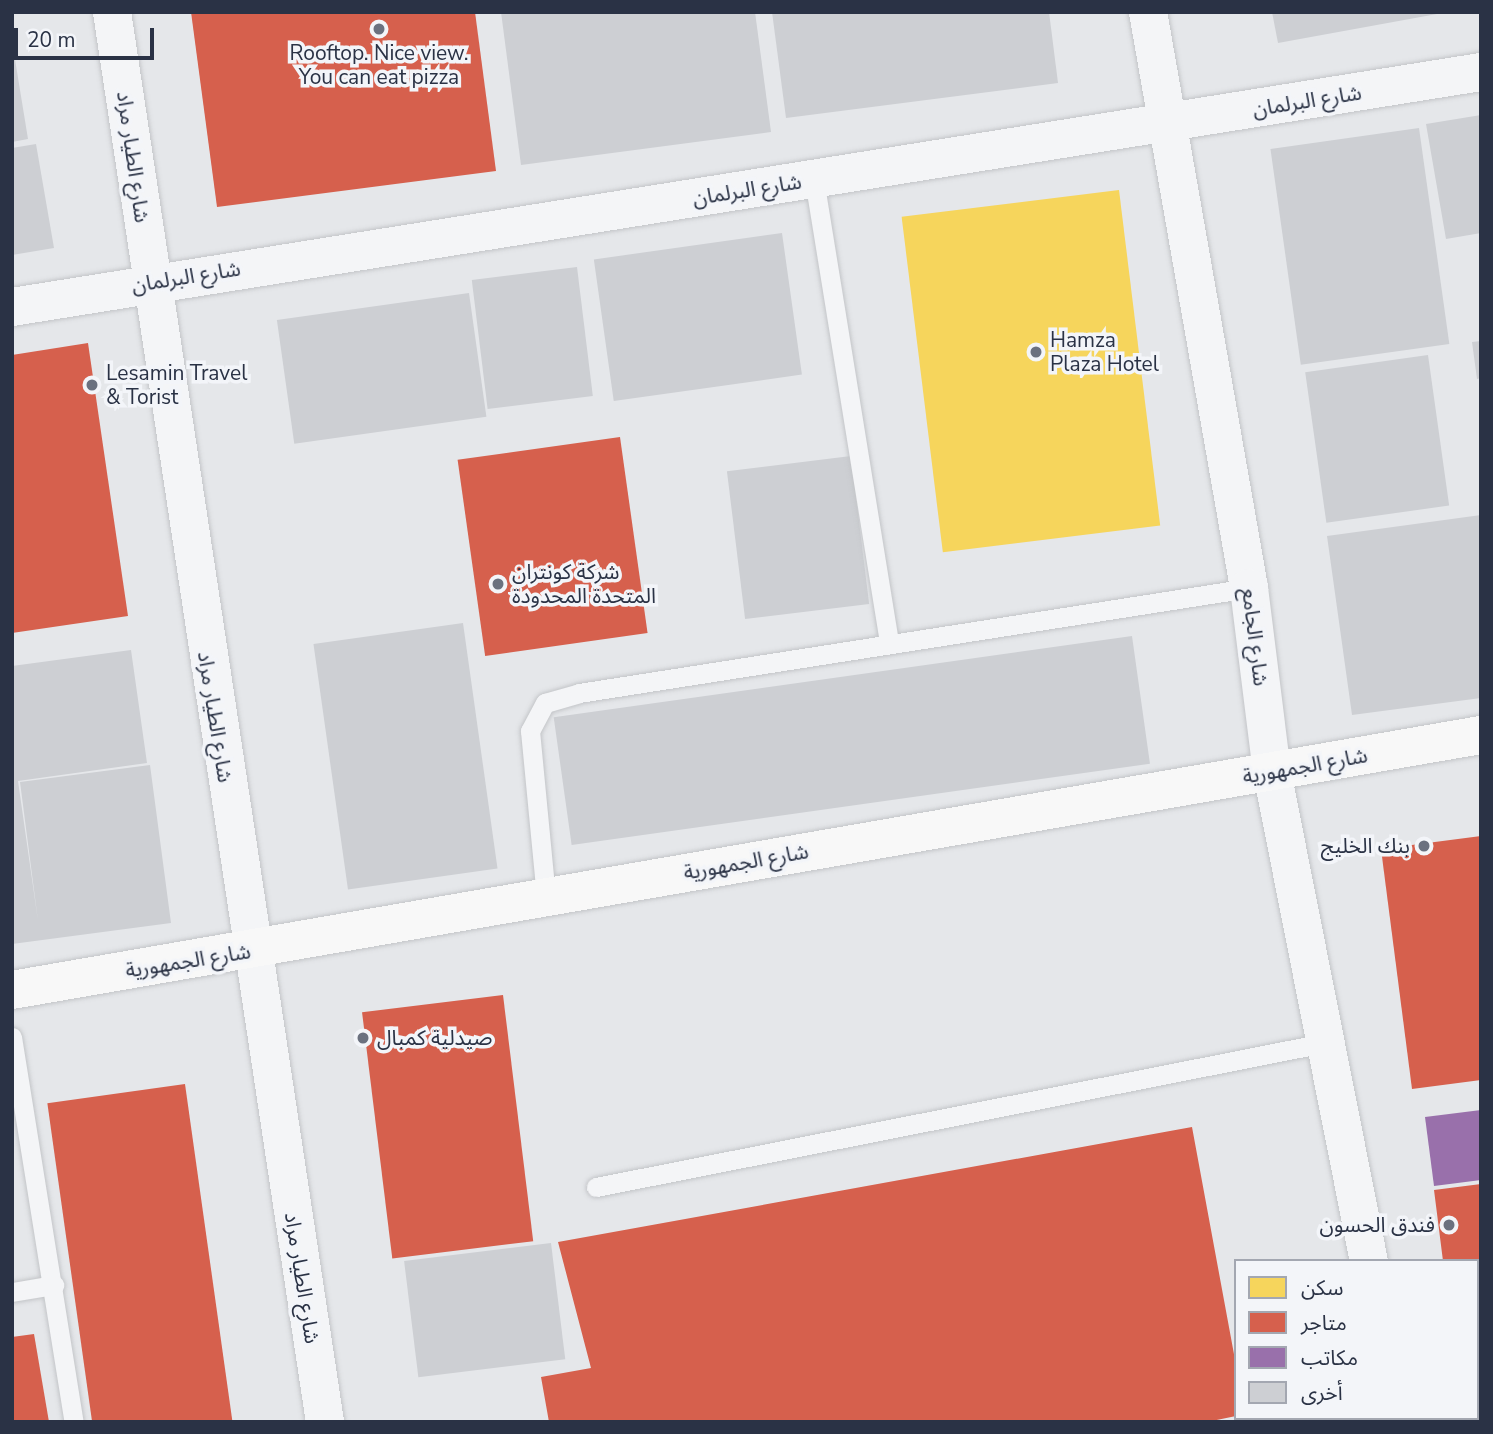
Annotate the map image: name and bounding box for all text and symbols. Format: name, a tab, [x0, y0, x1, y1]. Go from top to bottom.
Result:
scale bar	[18, 14, 158, 58]
marker: Rooftop. Nice view. You can eat pizza	[371, 21, 387, 37]
text: 20 m	[27, 26, 76, 54]
place label: Rooftop. Nice view. You can eat pizza	[289, 40, 469, 90]
street label: شارع البرلمان	[1251, 80, 1363, 122]
street label: شارع الطيار مراد	[111, 90, 155, 224]
street label: شارع البرلمان	[691, 169, 803, 211]
street label: شارع البرلمان	[130, 256, 242, 298]
place label: Hamza Plaza Hotel	[1050, 327, 1159, 377]
marker: Hamza Plaza Hotel	[1028, 344, 1044, 360]
place label: Lesamin Travel & Torist	[106, 360, 247, 410]
marker: Lesamin Travel & Torist	[84, 377, 100, 393]
place label: شركة كونتران المتحدة المحدودة	[512, 559, 656, 609]
marker: شركة كونتران المتحدة المحدودة	[490, 576, 506, 592]
street label: شارع الجامع	[1236, 587, 1274, 687]
street label: شارع الطيار مراد	[192, 650, 238, 784]
street label: شارع الجمهورية	[1241, 743, 1369, 789]
place label: بنك الخليج	[1321, 833, 1410, 859]
marker: بنك الخليج	[1416, 838, 1432, 854]
street label: شارع الجمهورية	[682, 839, 810, 885]
street label: شارع الجمهورية	[124, 939, 252, 983]
place label: صيدلية كمبال	[377, 1025, 493, 1051]
marker: صيدلية كمبال	[355, 1030, 371, 1046]
street label: شارع الطيار مراد	[279, 1211, 325, 1345]
place label: فندق الحسون	[1320, 1212, 1435, 1238]
marker: فندق الحسون	[1441, 1217, 1457, 1233]
legend	[1234, 1259, 1479, 1420]
text: سكن	[1301, 1274, 1343, 1302]
text: متاجر	[1301, 1309, 1347, 1337]
text: مكاتب	[1301, 1344, 1358, 1372]
text: أخرى	[1301, 1379, 1343, 1407]

